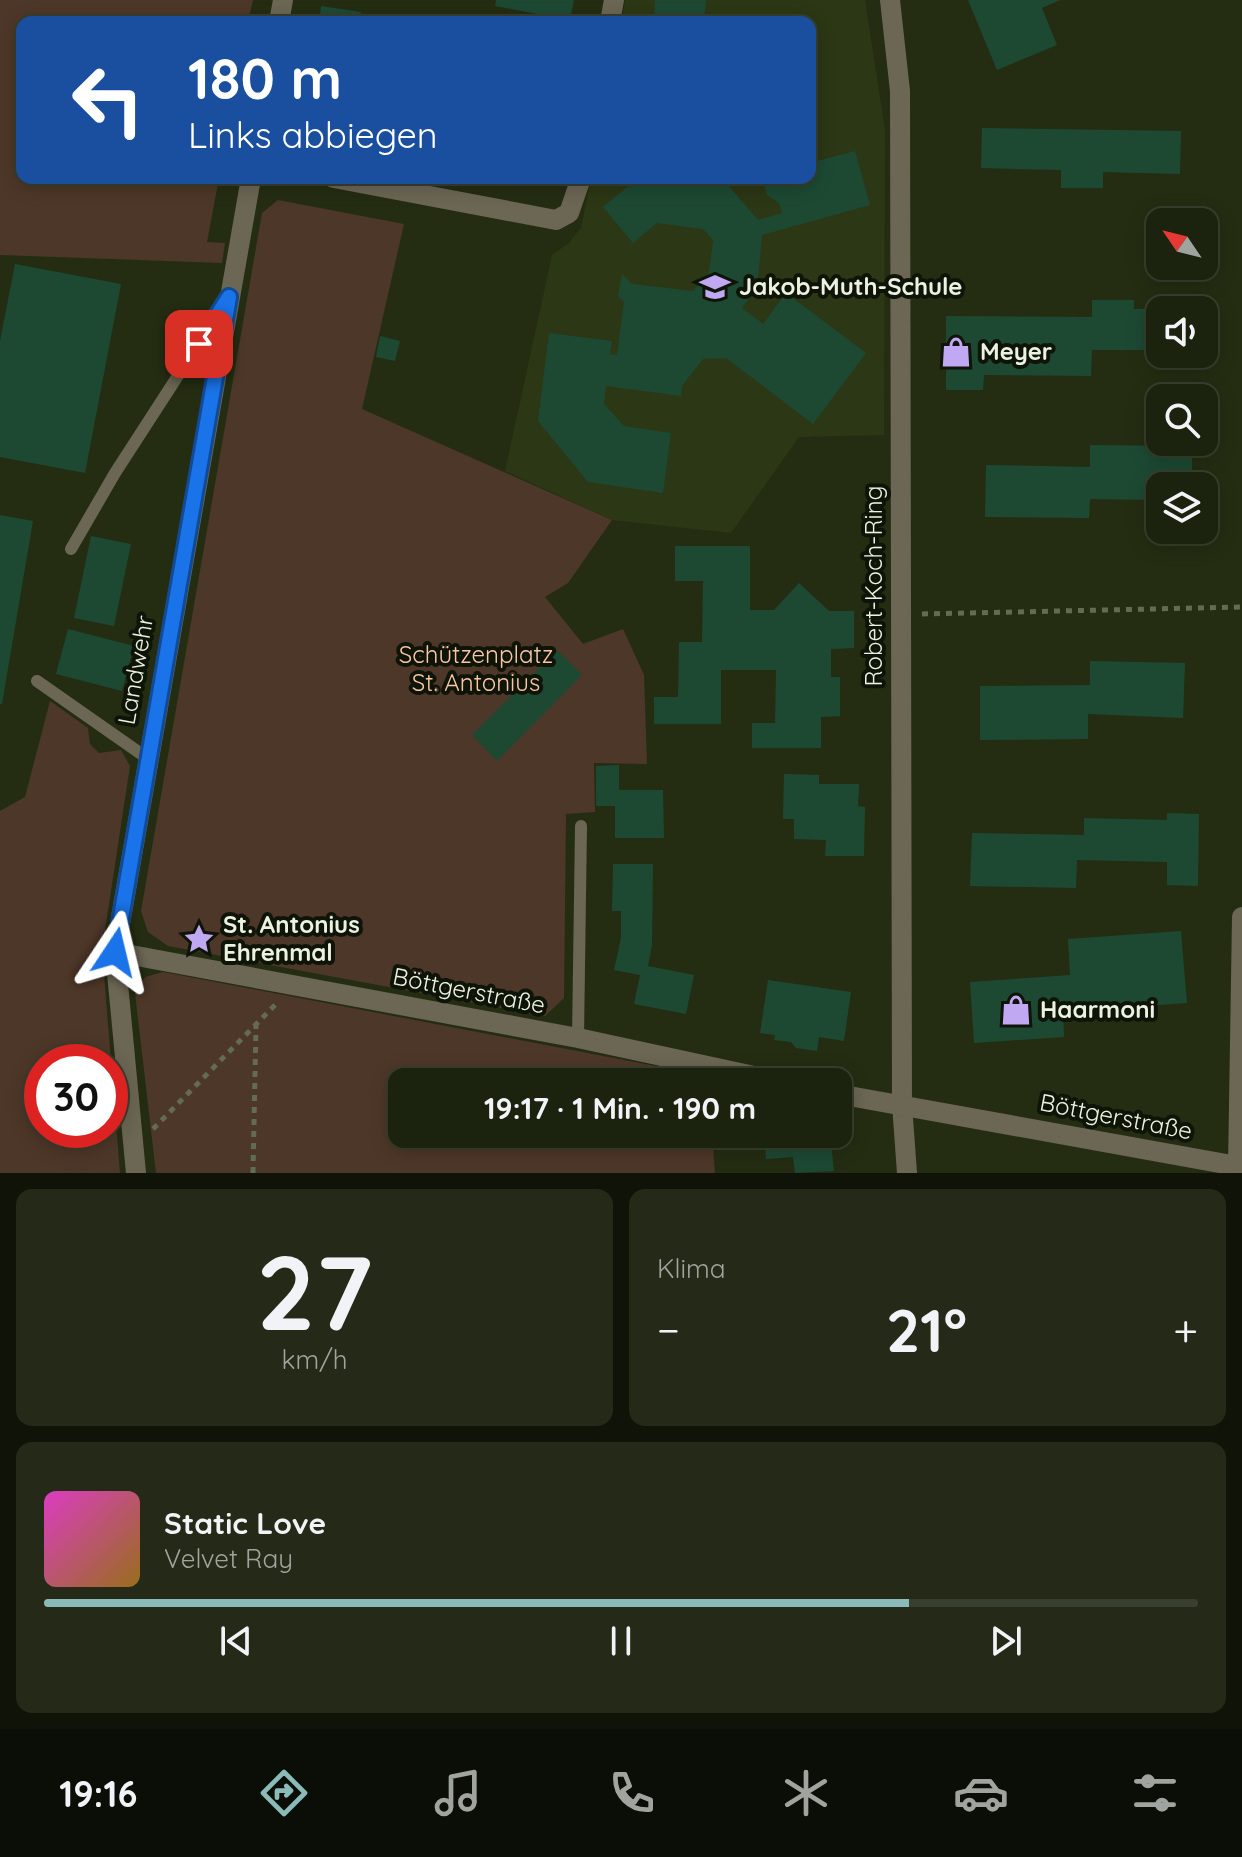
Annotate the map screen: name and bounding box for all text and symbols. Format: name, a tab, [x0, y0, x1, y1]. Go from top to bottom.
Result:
text: 180 m	[188, 43, 342, 113]
icon: left	[56, 48, 160, 152]
text: Links abbiegen	[188, 112, 438, 157]
north arrow	[1146, 208, 1218, 280]
map controls	[1146, 208, 1218, 544]
school or university icon: Jakob-Muth-Schule	[698, 270, 732, 304]
place label: Jakob-Muth-Schule	[739, 271, 963, 301]
button: sound	[1146, 296, 1218, 368]
pin	[165, 310, 233, 378]
icon: arrive	[177, 322, 221, 366]
shop icon: Meyer	[939, 335, 973, 369]
place label: Meyer	[980, 336, 1052, 366]
button: search	[1146, 384, 1218, 456]
button: layers	[1146, 472, 1218, 544]
street label: Robert-Koch-Ring	[858, 486, 888, 686]
street label: Landwehr	[111, 613, 159, 727]
park label: Schützenplatz St. Antonius	[399, 639, 553, 697]
place label: St. Antonius Ehrenmal	[223, 909, 360, 967]
position arrow	[73, 910, 157, 994]
place icon: St. Antonius Ehrenmal	[182, 922, 216, 956]
street label: Böttgerstraße	[390, 961, 548, 1019]
shop icon: Haarmoni	[999, 993, 1033, 1027]
place label: Haarmoni	[1040, 994, 1155, 1024]
speed limit sign: 30	[24, 1044, 128, 1148]
street label: Böttgerstraße	[1037, 1087, 1195, 1145]
text: 19:17 · 1 Min. · 190 m	[484, 1089, 756, 1127]
text: 27	[256, 1226, 373, 1356]
text: Klima	[657, 1252, 726, 1285]
text: 21°	[886, 1292, 967, 1367]
text: −	[657, 1302, 680, 1357]
text: +	[1173, 1302, 1198, 1357]
text: km/h	[282, 1343, 347, 1376]
text: Static Love	[164, 1504, 326, 1542]
text: Velvet Ray	[164, 1542, 293, 1575]
icon: previous	[214, 1619, 258, 1663]
icon: pause	[599, 1619, 643, 1663]
icon: next	[984, 1619, 1028, 1663]
icon: directions	[256, 1765, 312, 1821]
icon: music	[430, 1765, 486, 1821]
icon: phone	[604, 1765, 660, 1821]
icon: climate	[778, 1765, 834, 1821]
icon: car	[953, 1765, 1009, 1821]
icon: filters	[1127, 1765, 1183, 1821]
text: 19:16	[59, 1771, 137, 1816]

